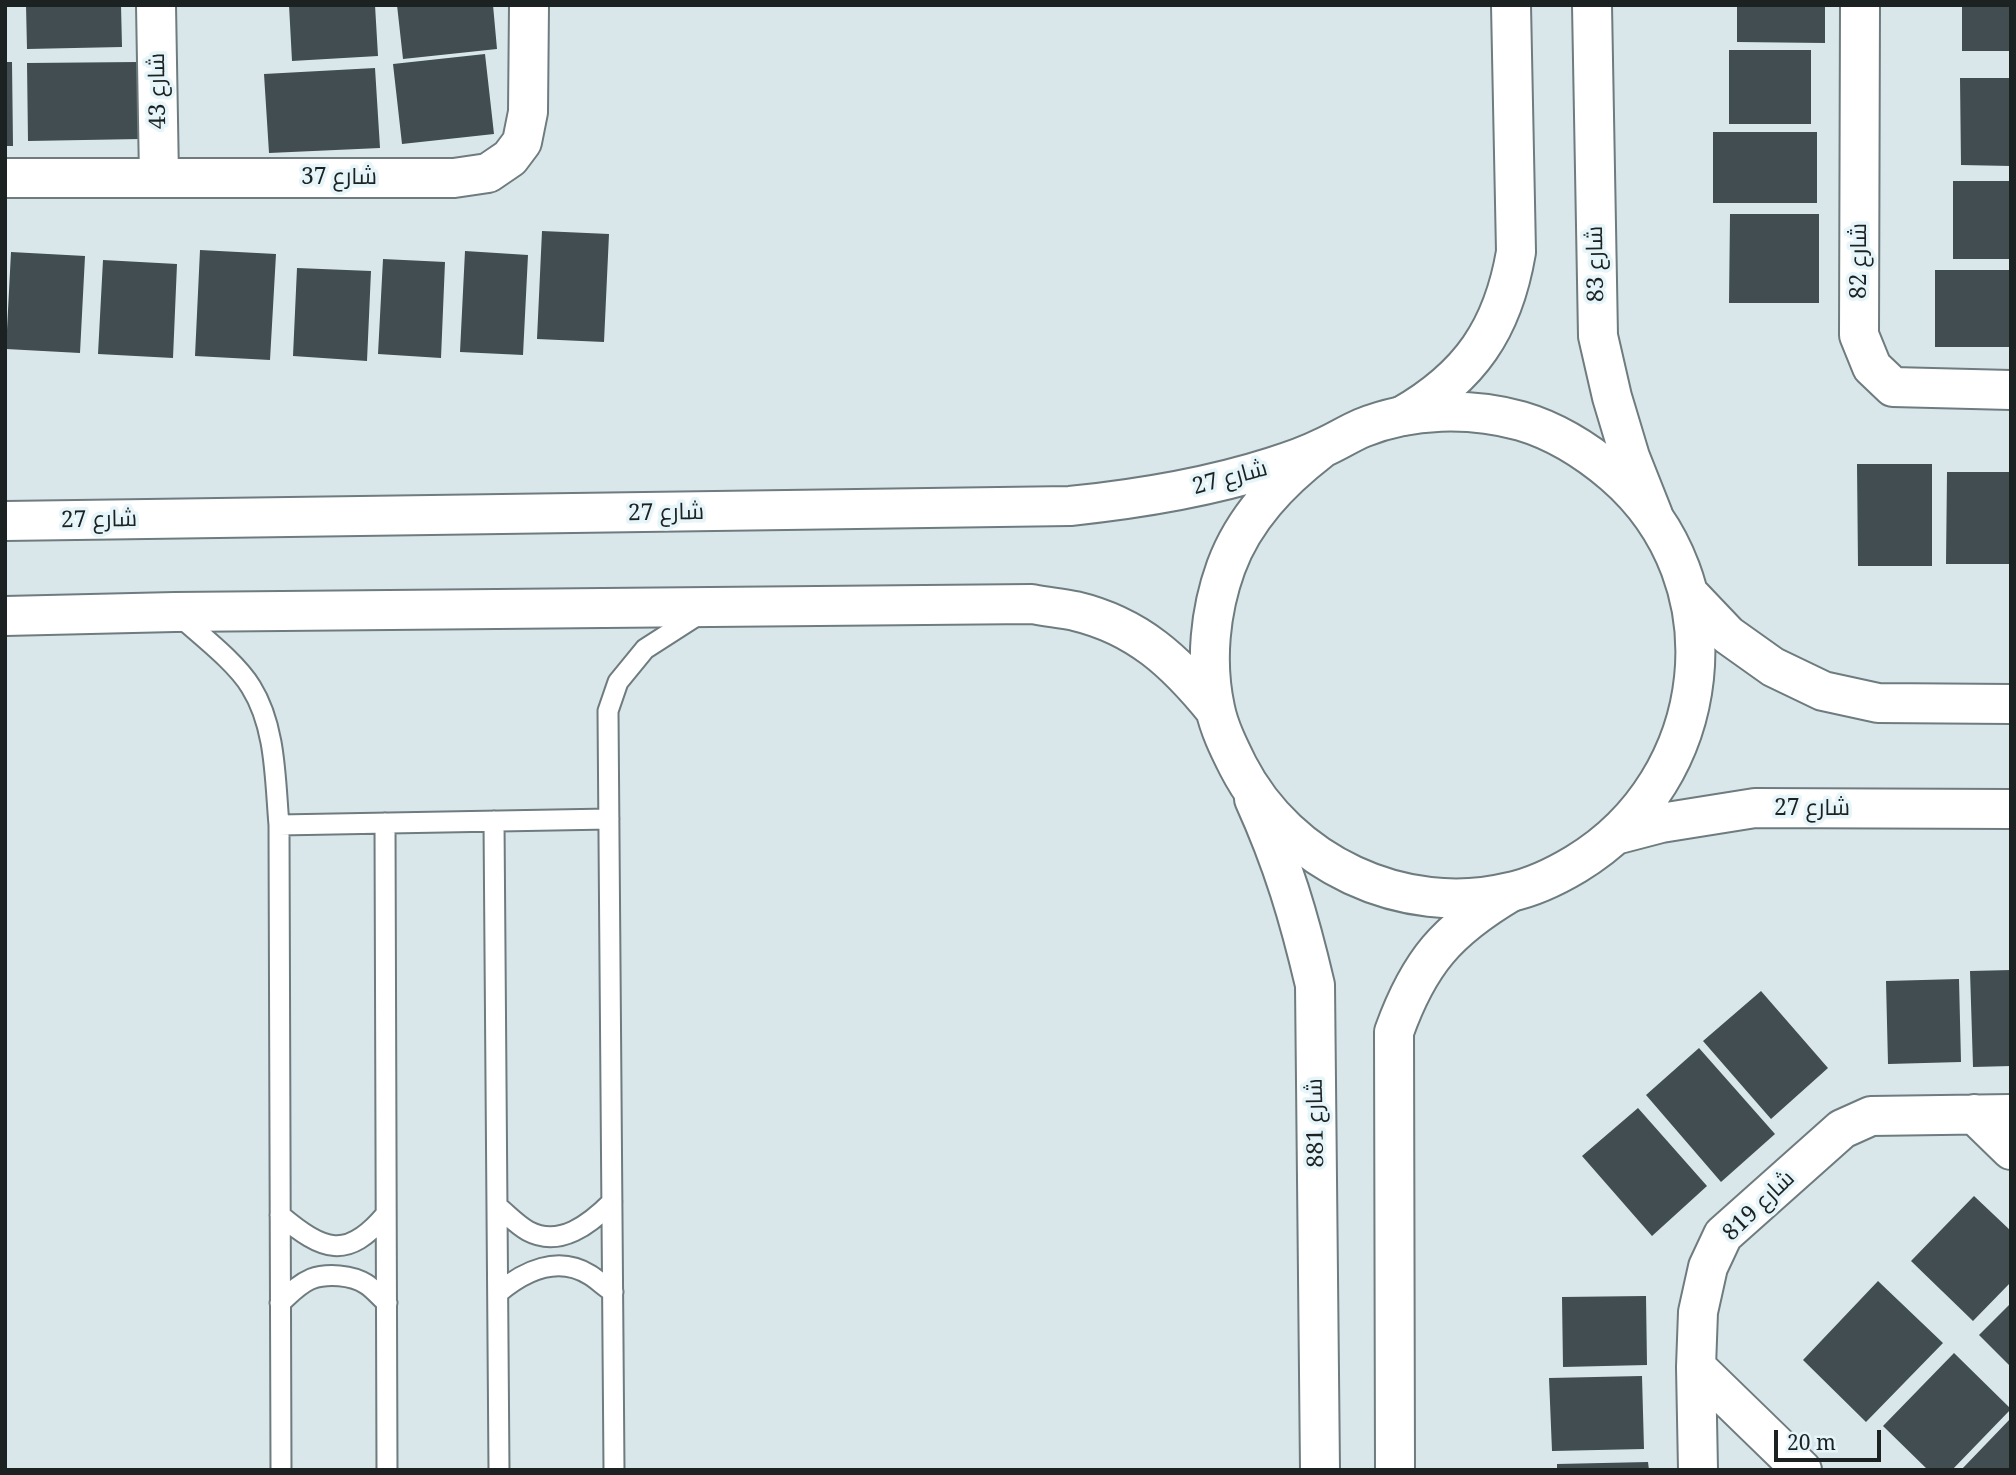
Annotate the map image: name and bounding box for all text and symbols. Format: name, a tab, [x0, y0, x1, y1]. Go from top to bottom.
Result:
street label: شارع 43	[144, 53, 172, 129]
street label: شارع 37	[301, 163, 377, 191]
street label: شارع 82	[1845, 223, 1873, 299]
street label: شارع 83	[1582, 226, 1610, 302]
street label: شارع 27	[1190, 455, 1270, 501]
street label: شارع 27	[628, 499, 704, 527]
street label: شارع 27	[61, 506, 137, 534]
street label: شارع 27	[1774, 794, 1850, 822]
street label: شارع 881	[1301, 1078, 1331, 1168]
street label: شارع 819	[1717, 1165, 1801, 1247]
scale bar	[1778, 1416, 1885, 1460]
text: 20 m	[1787, 1428, 1836, 1456]

